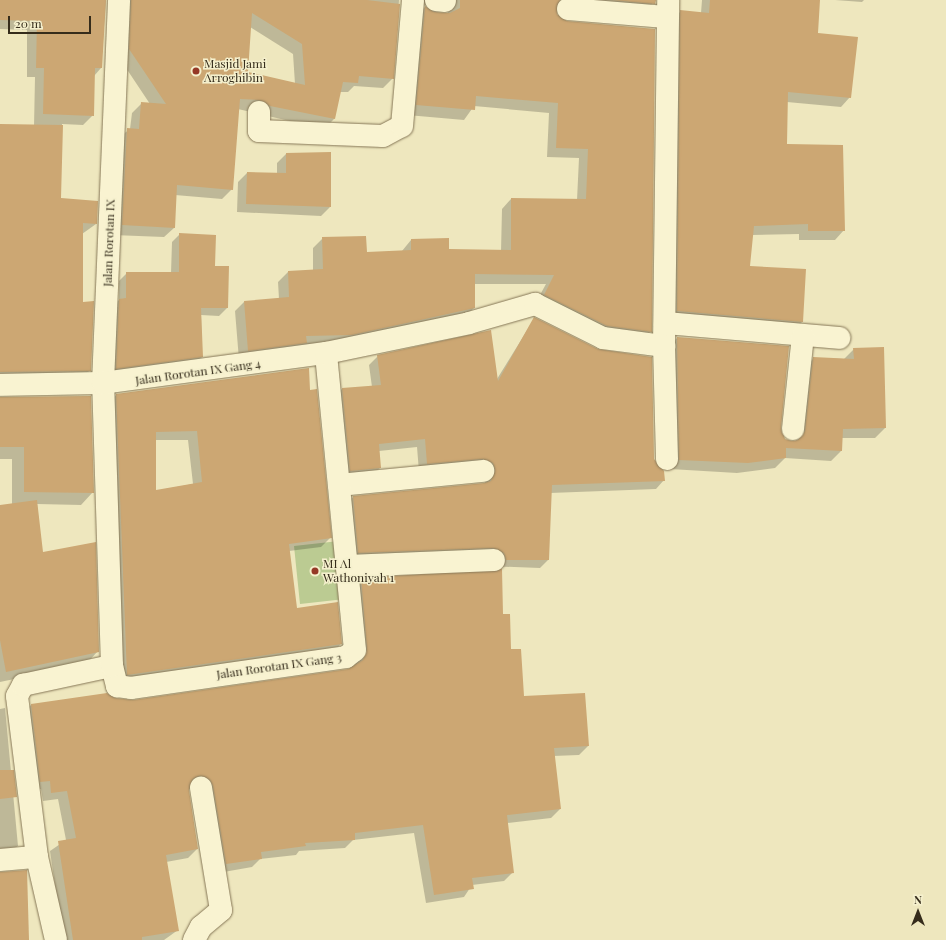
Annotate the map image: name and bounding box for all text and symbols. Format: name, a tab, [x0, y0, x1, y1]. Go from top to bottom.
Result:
scale bar	[10, 8, 93, 34]
text: 20 m	[15, 15, 42, 31]
place label: Masjid Jami Arroghibin	[204, 57, 266, 85]
marker: Masjid Jami Arroghibin	[191, 66, 201, 76]
street label: Jalan Rorotan IX	[100, 199, 118, 287]
street label: Jalan Rorotan IX Gang 4	[134, 356, 262, 388]
place label: MI Al Wathoniyah 1	[323, 557, 394, 585]
marker: MI Al Wathoniyah 1	[310, 566, 320, 576]
street label: Jalan Rorotan IX Gang 3	[215, 650, 343, 682]
north arrow	[898, 892, 938, 932]
text: N	[914, 892, 922, 907]

